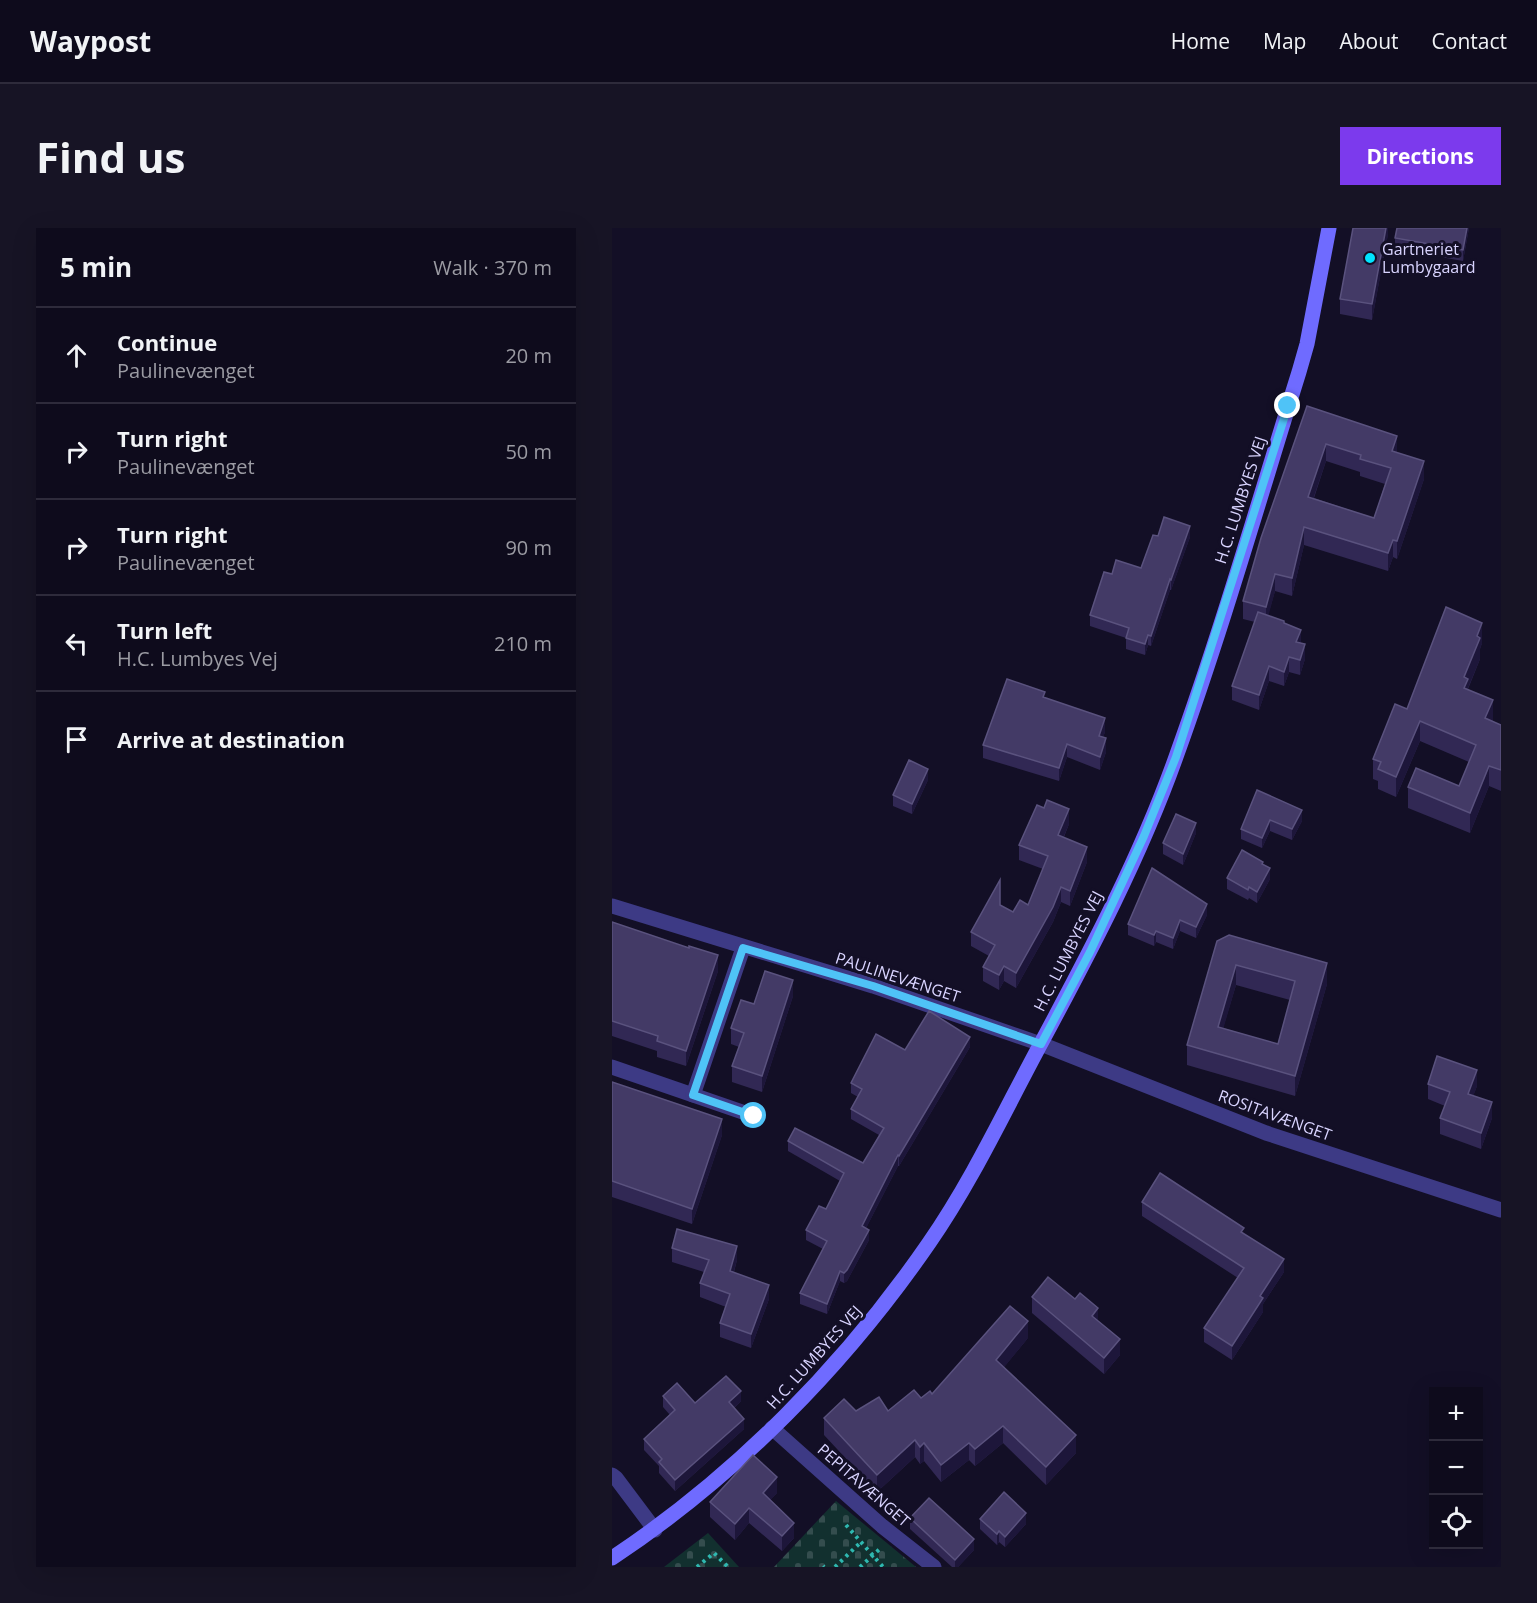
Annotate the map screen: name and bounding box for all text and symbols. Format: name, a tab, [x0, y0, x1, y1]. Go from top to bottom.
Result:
text: Waypost	[30, 22, 151, 60]
text: Home	[1171, 27, 1230, 55]
text: Map	[1263, 27, 1306, 55]
text: About	[1339, 27, 1399, 55]
text: Contact	[1432, 27, 1507, 55]
button: Directions	[1340, 127, 1501, 185]
text: Find us	[36, 128, 185, 185]
place label: Gartneriet Lumbygaard	[1382, 238, 1476, 278]
text: 5 min	[60, 249, 132, 285]
marker: Gartneriet Lumbygaard	[1363, 251, 1377, 265]
text: Walk · 370 m	[433, 254, 552, 281]
text: Continue	[117, 327, 217, 357]
icon: ahead	[60, 339, 93, 372]
text: 20 m	[505, 342, 552, 369]
text: Paulinevænget	[117, 357, 255, 384]
route end	[1274, 392, 1300, 418]
text: Turn right	[117, 423, 228, 453]
street label: H.C. LUMBYES VEJ	[1209, 434, 1271, 566]
icon: right	[60, 435, 93, 468]
text: 50 m	[505, 438, 552, 465]
text: Paulinevænget	[117, 453, 255, 480]
text: Turn right	[117, 519, 228, 549]
icon: right	[60, 531, 93, 564]
text: 90 m	[505, 534, 552, 561]
text: Paulinevænget	[117, 549, 255, 576]
text: Turn left	[117, 615, 212, 645]
icon: left	[60, 627, 93, 660]
text: 210 m	[494, 630, 552, 657]
text: H.C. Lumbyes Vej	[117, 645, 278, 672]
icon: arrive	[60, 723, 93, 756]
text: Arrive at destination	[117, 724, 345, 754]
street label: H.C. LUMBYES VEJ	[1028, 887, 1108, 1015]
street label: PAULINEVÆNGET	[833, 946, 963, 1008]
street label: ROSITAVÆNGET	[1215, 1084, 1335, 1146]
route start	[740, 1102, 766, 1128]
street label: H.C. LUMBYES VEJ	[761, 1300, 867, 1414]
map controls	[1429, 1387, 1483, 1549]
button: +	[1429, 1387, 1483, 1441]
street label: PEPITAVÆNGET	[813, 1439, 915, 1532]
button: −	[1429, 1441, 1483, 1495]
button: locate	[1429, 1495, 1483, 1549]

